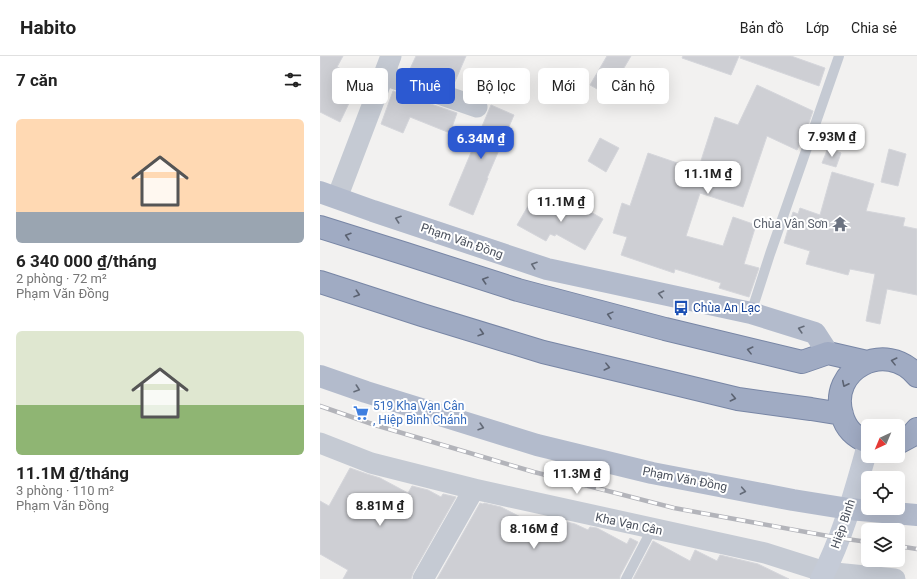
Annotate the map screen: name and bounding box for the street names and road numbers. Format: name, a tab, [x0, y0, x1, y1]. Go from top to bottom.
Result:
street label: Phạm Văn Đồng	[419, 220, 505, 262]
street label: Phạm Văn Đồng	[641, 464, 729, 494]
street label: Hiệp Bình	[828, 497, 858, 551]
street label: Kha Vạn Cân	[594, 510, 664, 538]

